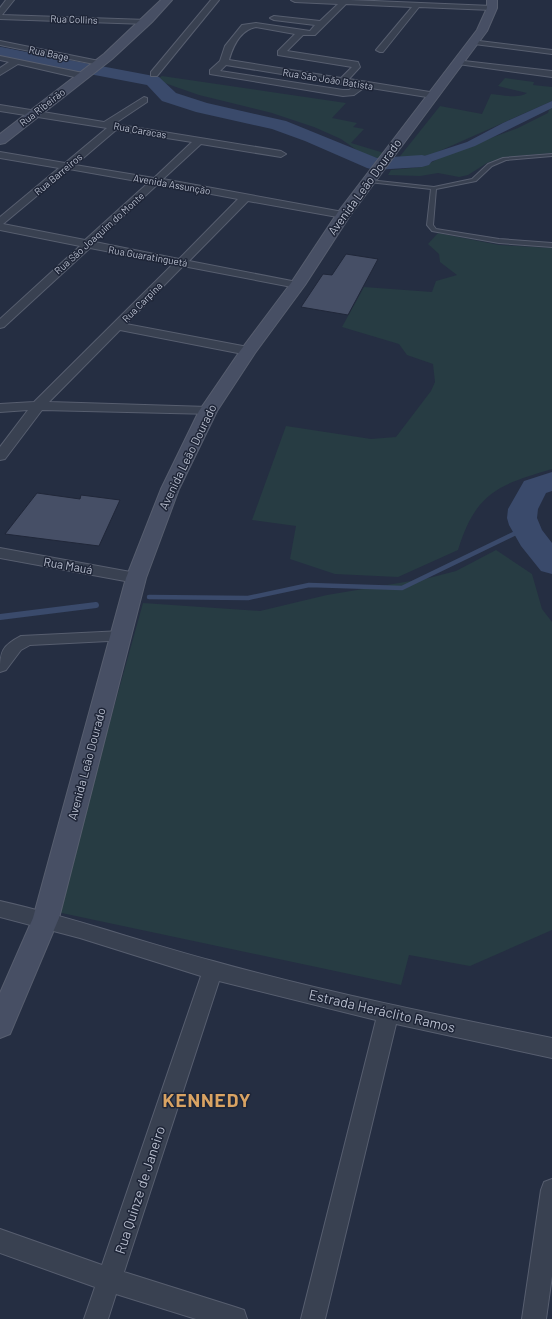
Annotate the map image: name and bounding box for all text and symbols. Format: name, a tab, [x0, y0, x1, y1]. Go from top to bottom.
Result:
street label: Rua Collins	[50, 12, 98, 26]
street label: Rua Bage	[28, 43, 70, 63]
street label: Rua São João Batista	[282, 66, 374, 92]
street label: Rua Ribeirão	[17, 85, 67, 129]
street label: Rua Caracas	[113, 119, 168, 141]
street label: Avenida Leão Dourado	[325, 136, 404, 237]
street label: Rua Barreiros	[32, 150, 85, 198]
street label: Avenida Assunção	[132, 171, 212, 197]
street label: Rua São Joaquim do Monte	[52, 190, 146, 276]
street label: Rua Guaratinguetá	[107, 243, 189, 269]
street label: Rua Carpina	[119, 279, 165, 325]
street label: Avenida Leão Dourado	[155, 402, 219, 512]
street label: Rua Mauá	[43, 554, 94, 576]
street label: Avenida Leão Dourado	[64, 706, 108, 821]
street label: Estrada Heráclito Ramos	[307, 985, 457, 1036]
district label: KENNEDY	[163, 1088, 251, 1111]
street label: Rua Quinze de Janeiro	[111, 1124, 168, 1256]

